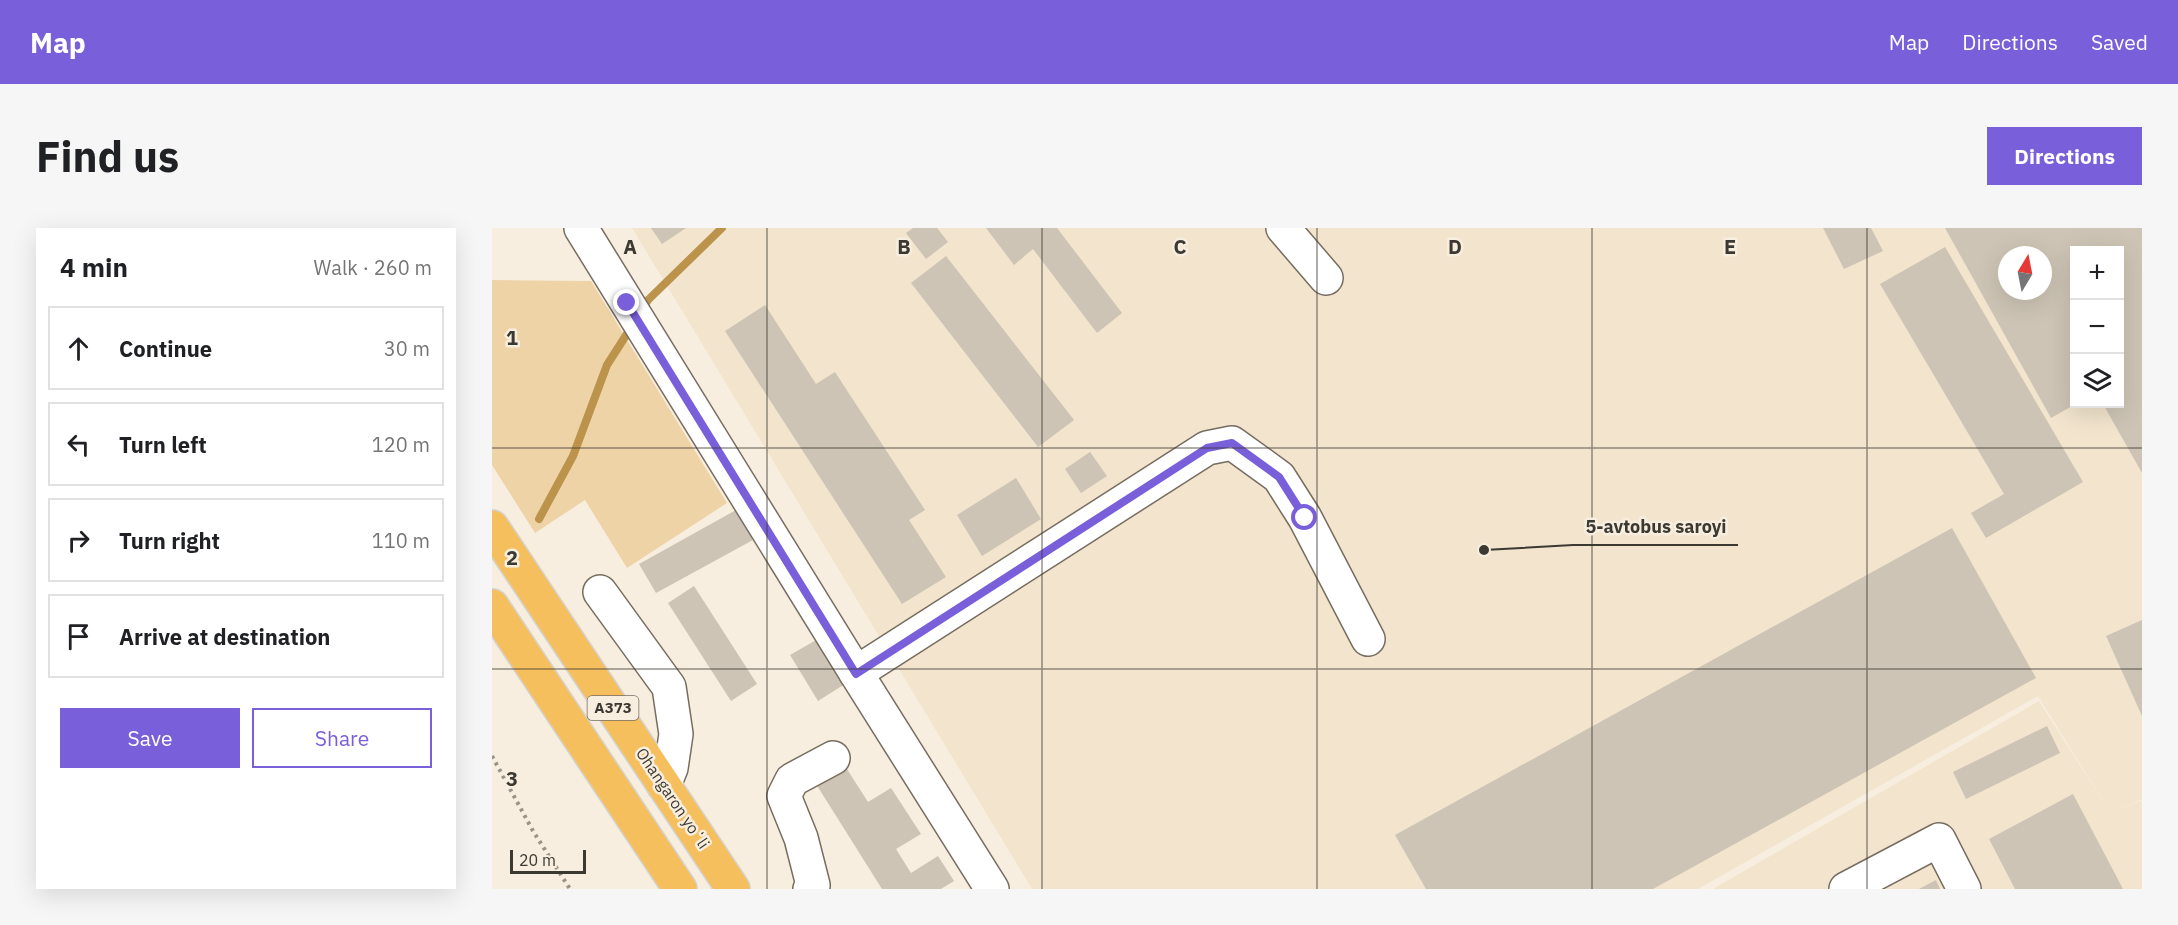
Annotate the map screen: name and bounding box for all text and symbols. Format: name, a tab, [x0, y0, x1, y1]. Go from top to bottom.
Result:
text: Map	[30, 24, 86, 61]
text: Map	[1889, 28, 1929, 56]
text: Directions	[1962, 28, 2058, 56]
text: Saved	[2091, 28, 2148, 56]
button: Directions	[1987, 127, 2142, 185]
text: Find us	[36, 129, 179, 184]
text: A	[623, 233, 637, 260]
text: B	[897, 233, 911, 260]
text: C	[1173, 233, 1187, 260]
text: D	[1448, 233, 1462, 260]
text: E	[1724, 233, 1736, 260]
north arrow	[1998, 246, 2052, 300]
map controls	[2070, 246, 2124, 408]
button: +	[2070, 246, 2124, 300]
text: 4 min	[60, 250, 128, 284]
text: Walk · 260 m	[314, 254, 432, 281]
route end	[613, 289, 639, 315]
button: −	[2070, 300, 2124, 354]
text: 1	[506, 324, 518, 351]
icon: ahead	[62, 332, 95, 365]
text: Continue	[119, 334, 212, 363]
text: 30 m	[384, 335, 430, 362]
button: layers	[2070, 354, 2124, 408]
icon: left	[62, 428, 95, 461]
text: Turn left	[119, 430, 207, 459]
text: 120 m	[372, 431, 430, 458]
route start	[1291, 504, 1317, 530]
callout: 5-avtobus saroyi	[1573, 509, 1738, 545]
text: 5-avtobus saroyi	[1586, 515, 1727, 538]
icon: right	[62, 524, 95, 557]
text: Turn right	[119, 526, 220, 555]
text: 110 m	[372, 527, 430, 554]
text: 2	[506, 544, 518, 571]
icon: arrive	[62, 620, 95, 653]
text: Arrive at destination	[119, 622, 330, 651]
road number: A373	[588, 696, 638, 720]
button: Save	[60, 708, 240, 768]
button: Share	[252, 708, 432, 768]
street label: Ohangaron yoʻli	[632, 744, 714, 852]
text: 3	[506, 765, 518, 792]
scale bar	[510, 847, 586, 874]
text: 20 m	[519, 850, 556, 870]

